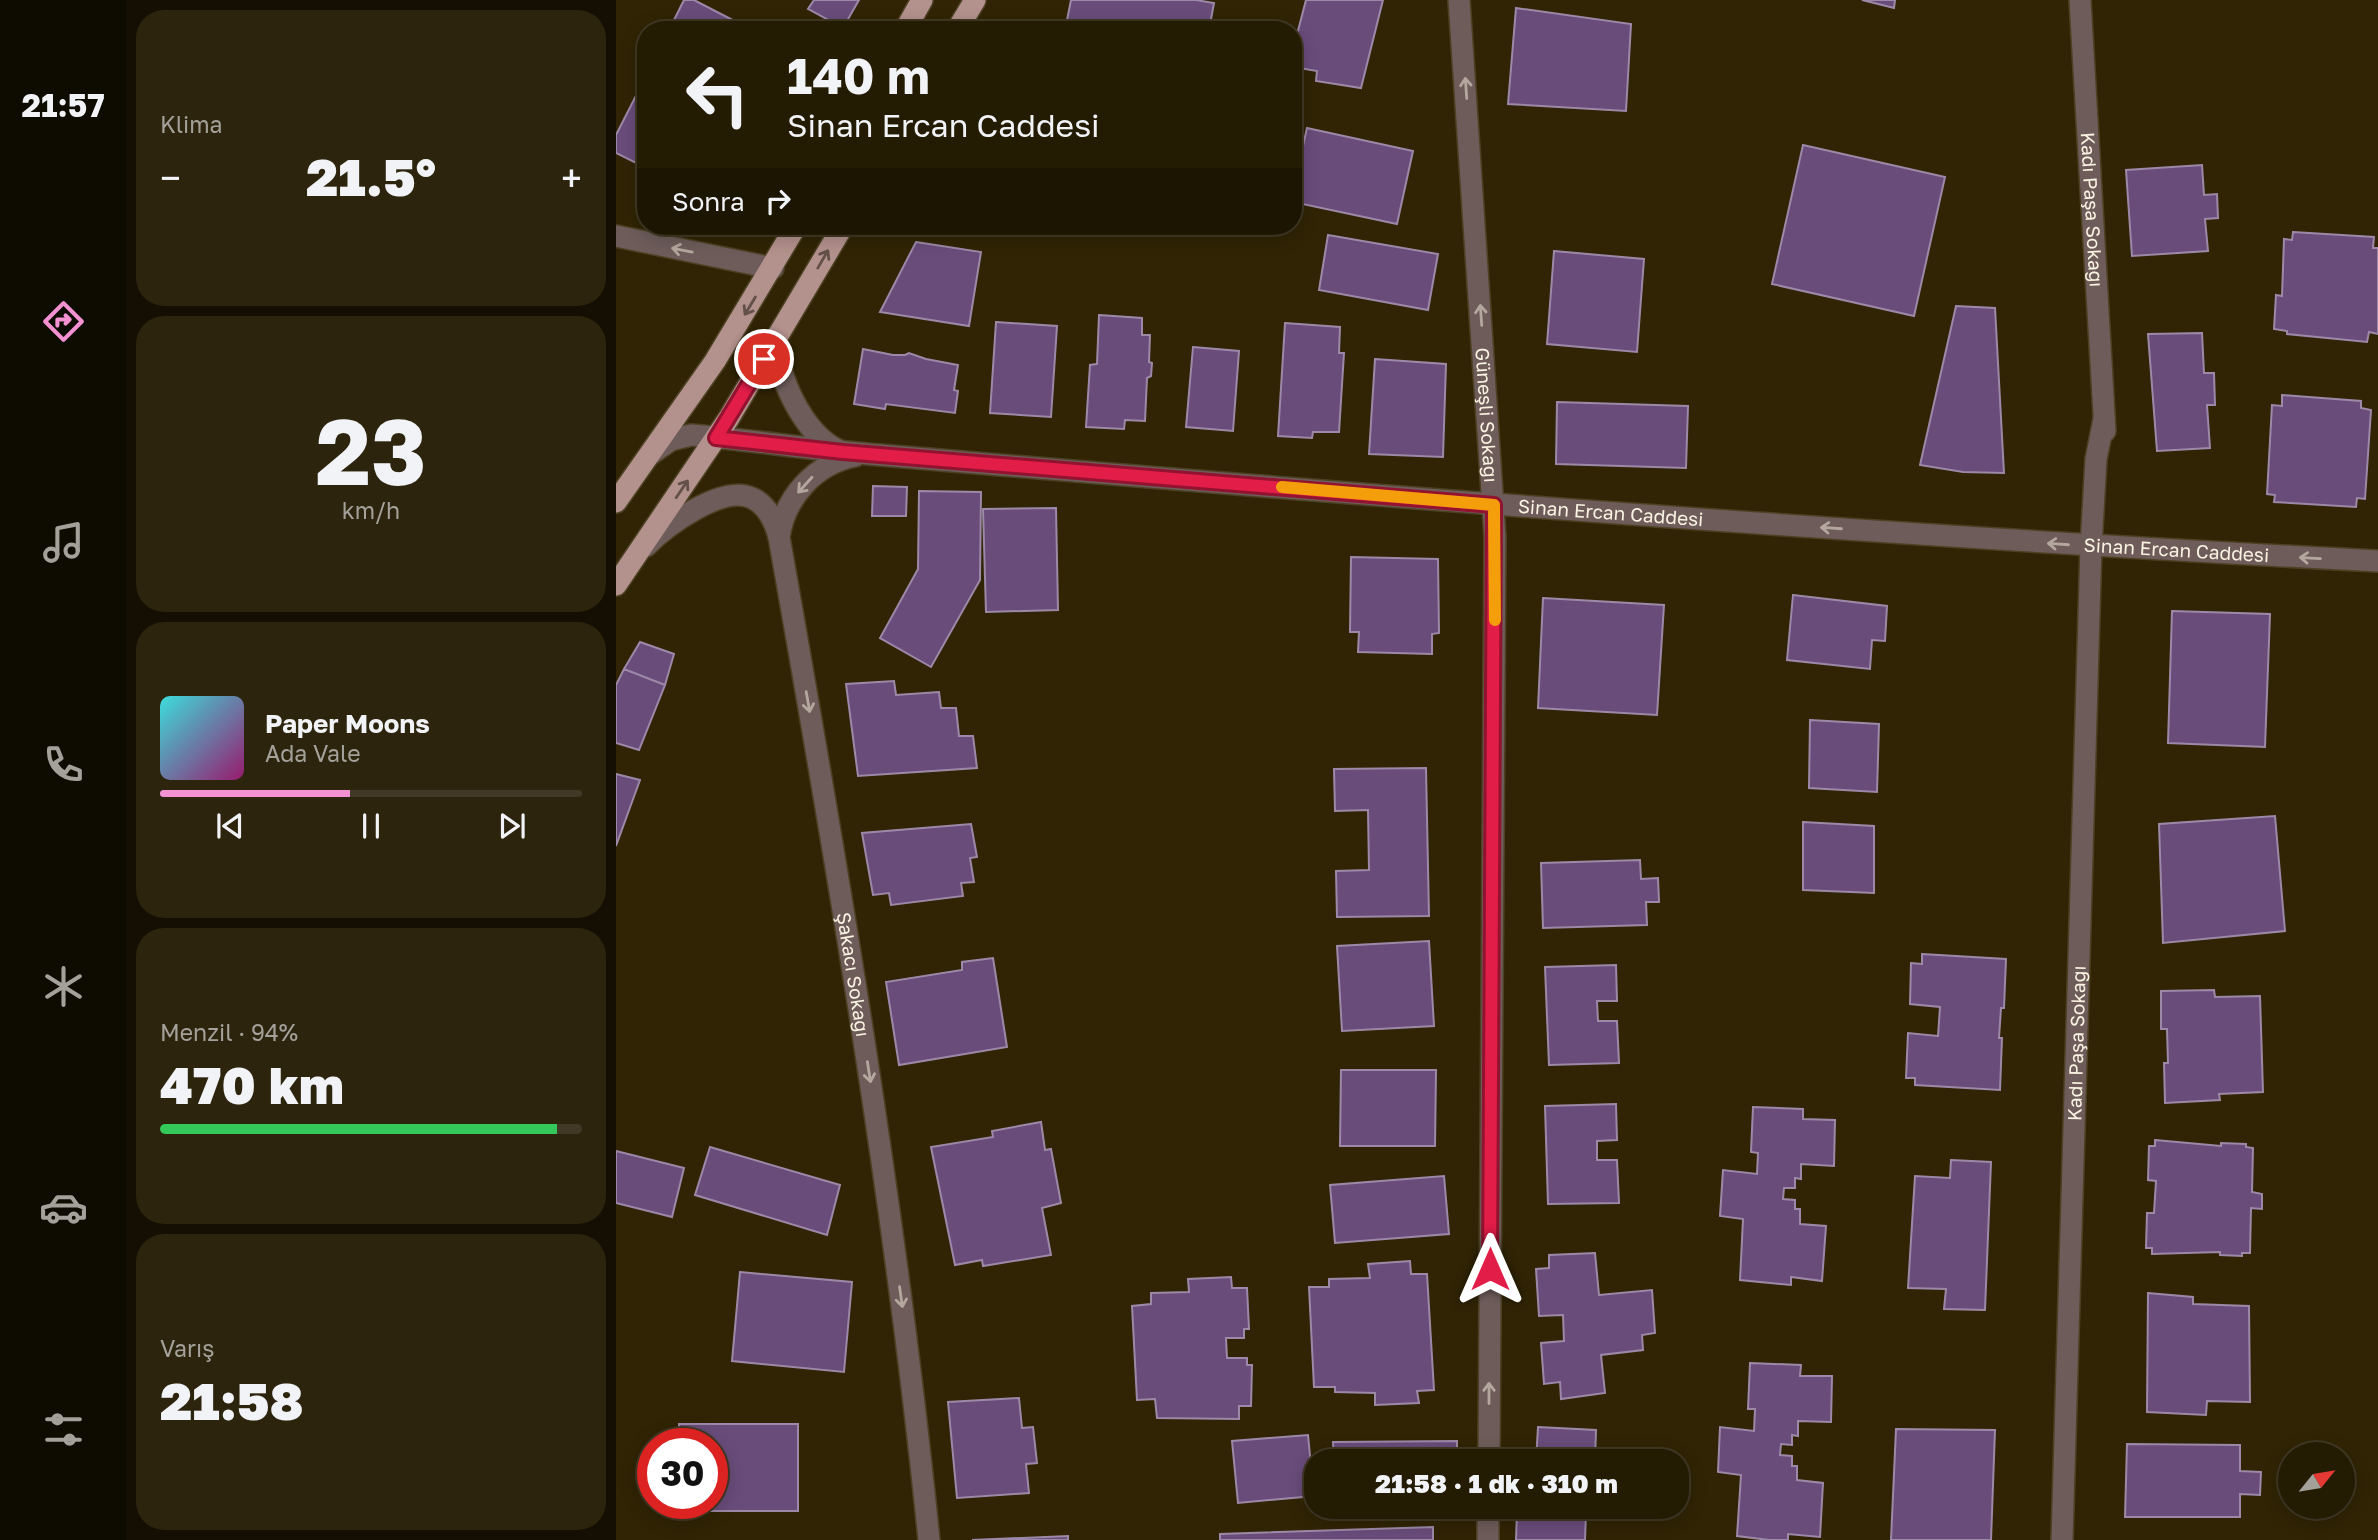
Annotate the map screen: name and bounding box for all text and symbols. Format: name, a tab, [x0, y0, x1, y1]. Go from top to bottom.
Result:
text: 140 m	[787, 46, 930, 105]
icon: left	[672, 49, 763, 140]
one-way arrow	[1459, 77, 1472, 100]
text: 21:57	[21, 86, 105, 124]
text: Sinan Ercan Caddesi	[787, 106, 1100, 144]
text: Klima	[160, 110, 223, 138]
street label: Kadı Paşa Sokağı	[2077, 131, 2109, 288]
text: 21.5°	[306, 145, 436, 207]
text: −	[160, 155, 181, 200]
text: +	[561, 155, 582, 200]
icon: right	[759, 182, 797, 220]
text: Sonra	[672, 186, 745, 217]
one-way arrow	[671, 242, 694, 256]
one-way arrow	[816, 249, 830, 269]
one-way arrow	[743, 296, 757, 316]
icon: directions	[39, 297, 88, 346]
one-way arrow	[1474, 304, 1487, 327]
pin	[734, 329, 794, 389]
icon: arrive	[745, 340, 783, 378]
street label: Güneşli Sokağı	[1471, 347, 1503, 483]
text: 23	[315, 396, 427, 505]
one-way arrow	[797, 476, 813, 494]
one-way arrow	[675, 480, 689, 499]
street label: Sinan Ercan Caddesi	[1517, 494, 1704, 530]
text: km/h	[342, 496, 400, 524]
icon: music	[39, 518, 88, 567]
one-way arrow	[1820, 522, 1843, 535]
street label: Sinan Ercan Caddesi	[2083, 532, 2270, 566]
one-way arrow	[2047, 537, 2070, 550]
one-way arrow	[2299, 551, 2322, 564]
one-way arrow	[802, 690, 816, 713]
text: Paper Moons	[265, 708, 430, 739]
text: Ada Vale	[265, 739, 361, 767]
icon: phone	[39, 740, 88, 789]
icon: previous	[211, 807, 249, 845]
icon: pause	[352, 807, 390, 845]
icon: next	[493, 807, 531, 845]
street label: Şakacı Sokağı	[833, 910, 875, 1038]
icon: climate	[39, 962, 88, 1011]
street label: Kadı Paşa Sokağı	[2062, 965, 2090, 1121]
text: Menzil · 94%	[160, 1018, 298, 1046]
text: 470 km	[160, 1053, 344, 1115]
one-way arrow	[862, 1060, 875, 1083]
icon: car	[39, 1183, 88, 1232]
position arrow	[1453, 1232, 1527, 1306]
one-way arrow	[895, 1285, 908, 1308]
text: Varış	[160, 1334, 214, 1362]
text: 21:58	[160, 1369, 304, 1431]
one-way arrow	[1482, 1382, 1496, 1405]
icon: filters	[39, 1405, 88, 1454]
speed limit sign: 30	[637, 1428, 728, 1519]
north arrow	[2278, 1442, 2356, 1519]
map controls	[2278, 1442, 2355, 1519]
text: 21:58 · 1 dk · 310 m	[1375, 1468, 1618, 1499]

